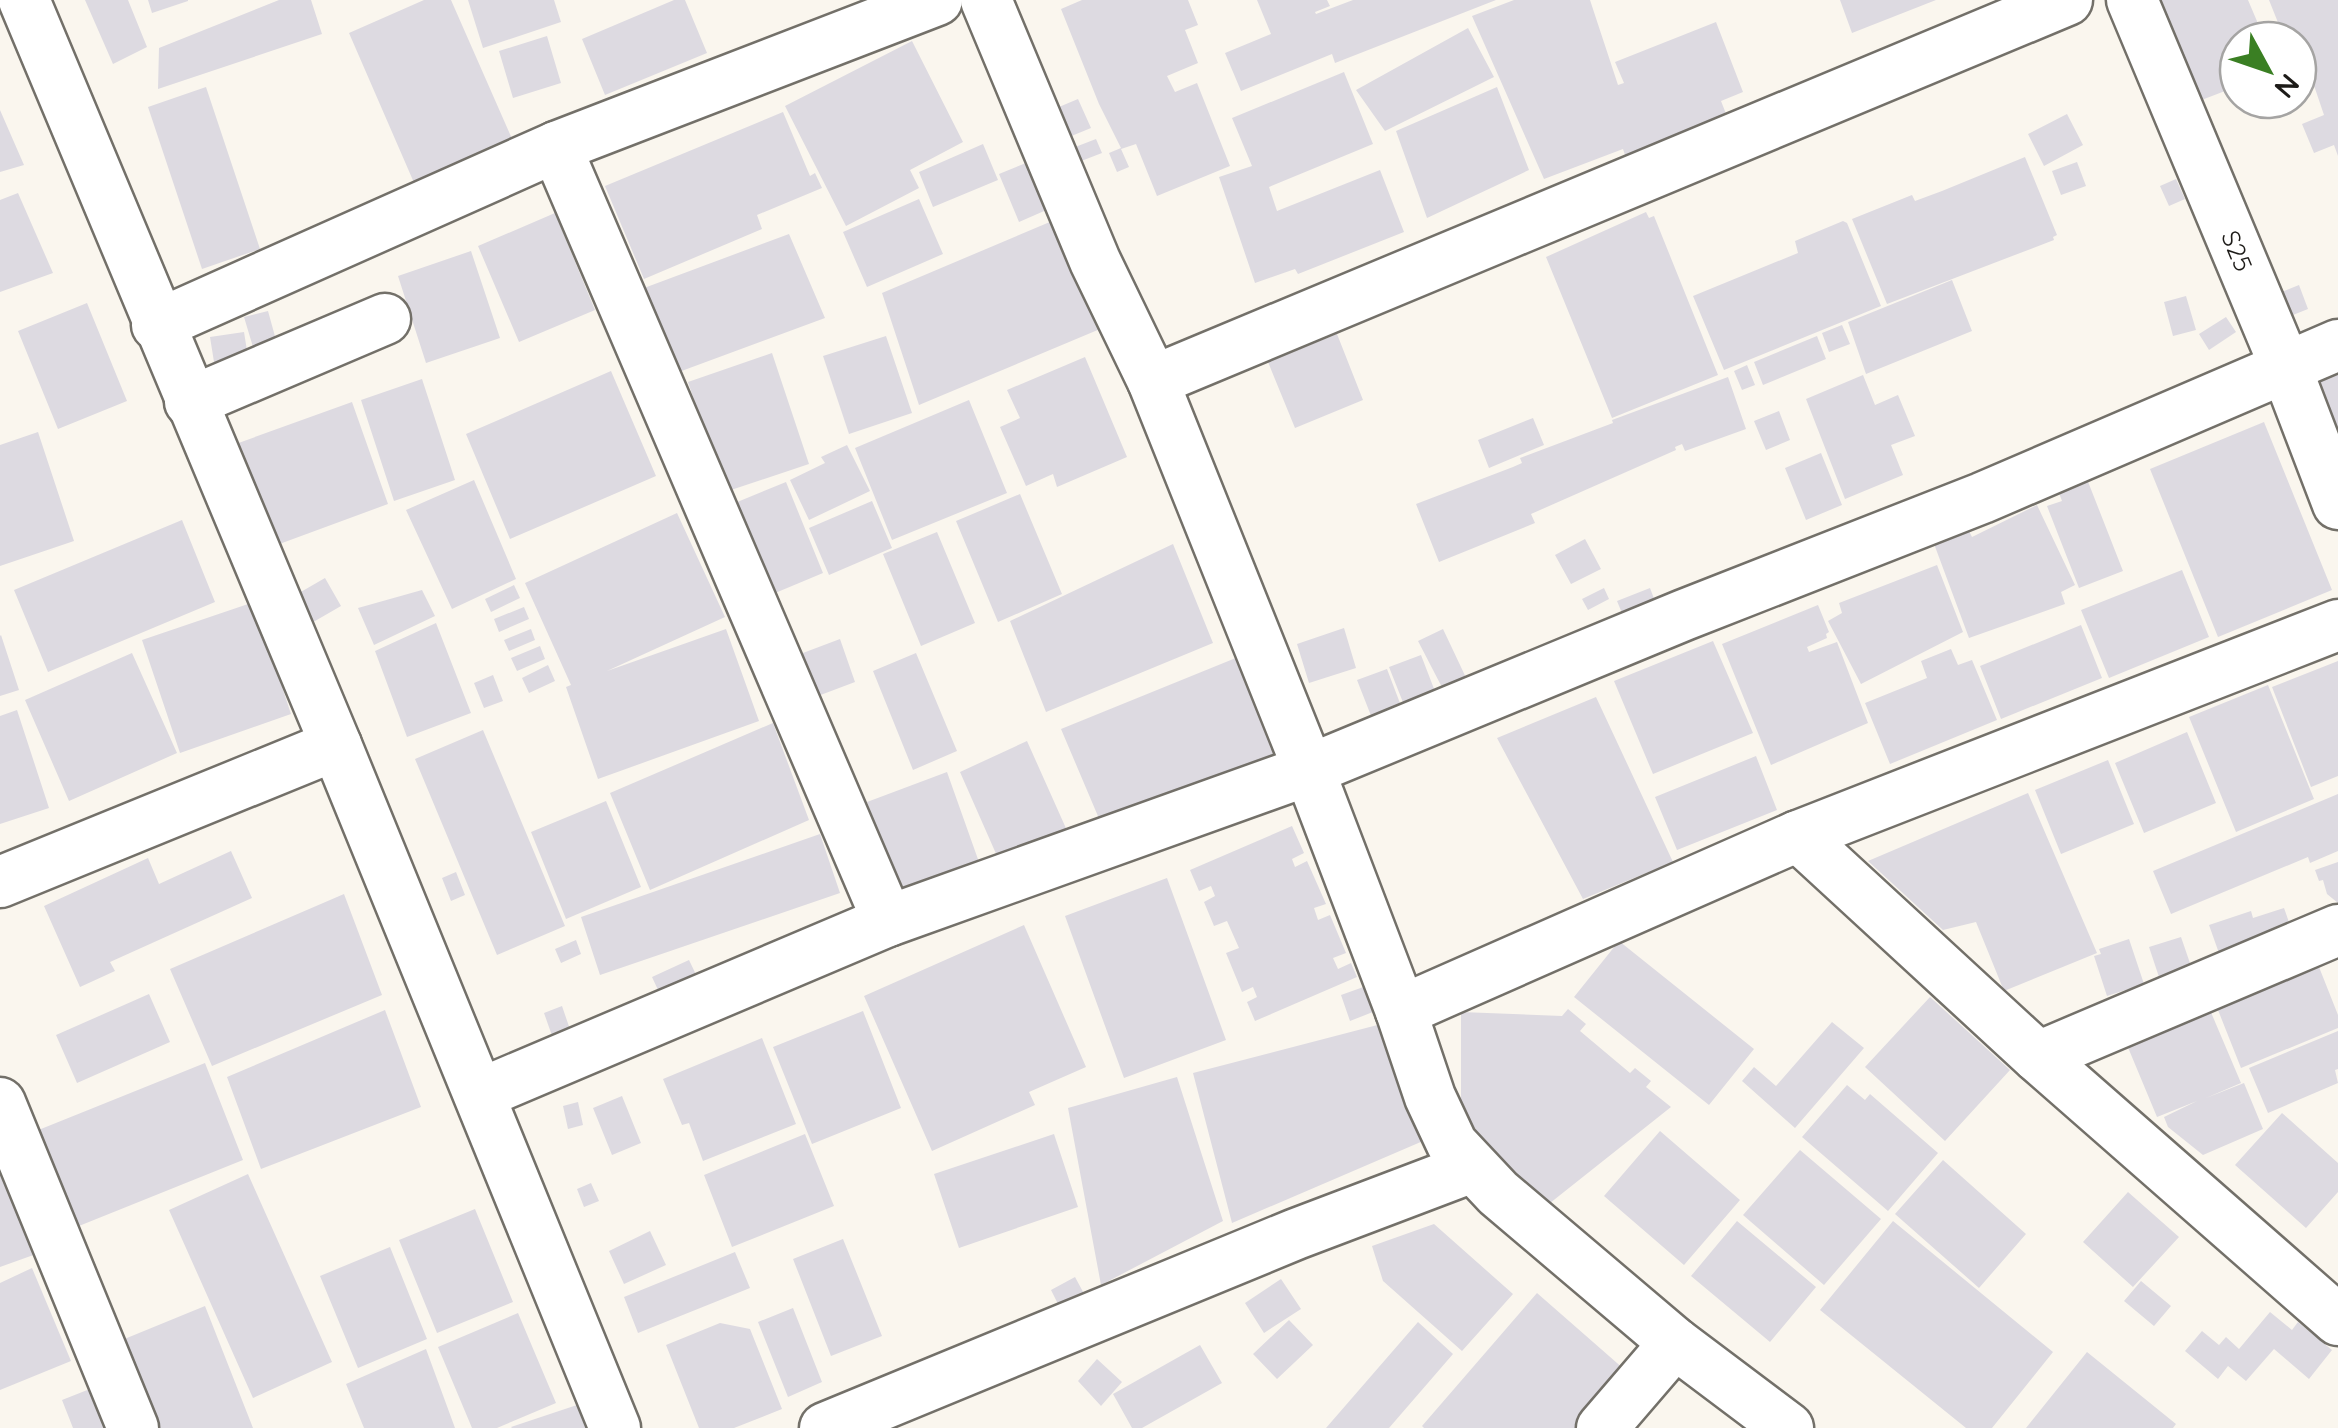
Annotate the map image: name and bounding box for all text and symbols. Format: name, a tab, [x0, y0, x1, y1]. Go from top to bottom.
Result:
north arrow	[2218, 20, 2318, 120]
text: N	[2268, 67, 2308, 106]
street label: S25	[2215, 226, 2260, 276]

